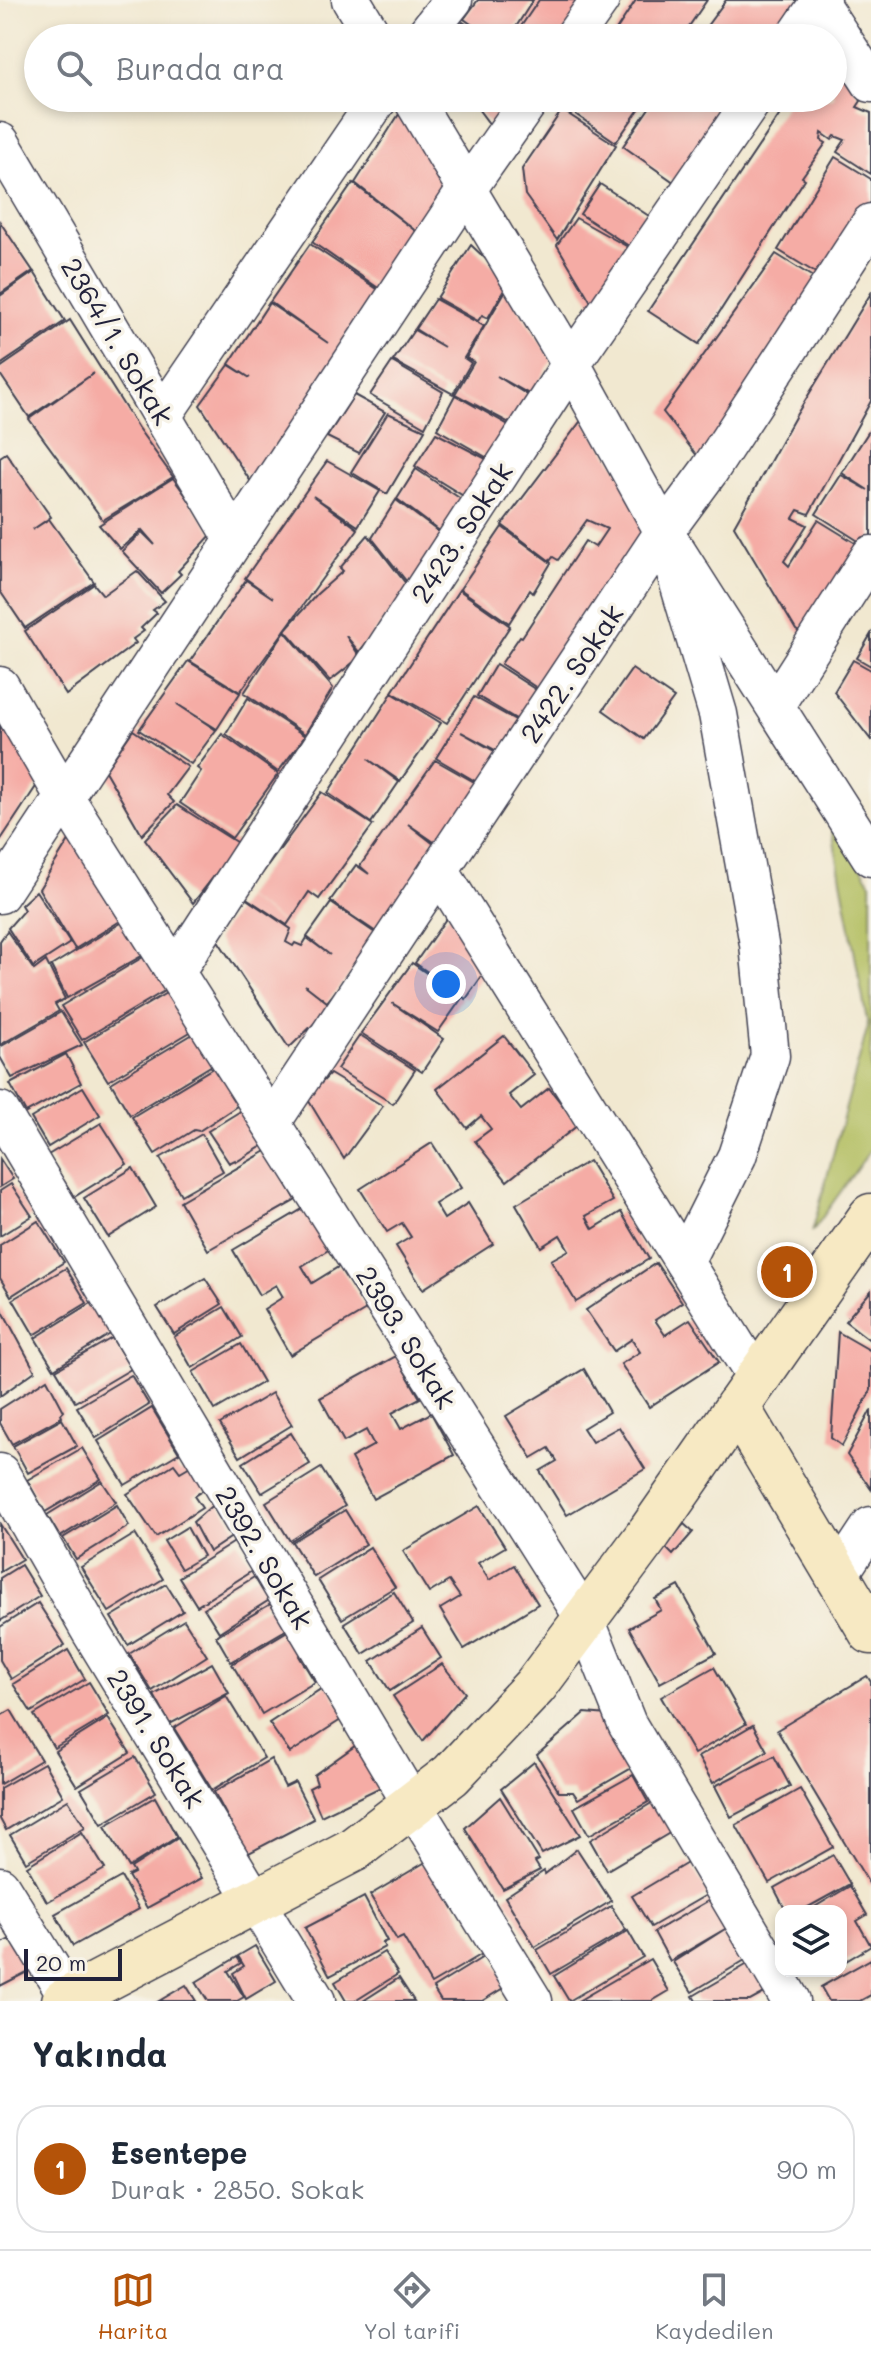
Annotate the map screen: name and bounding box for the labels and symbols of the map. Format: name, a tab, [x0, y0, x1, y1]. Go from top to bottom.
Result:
street label: 2364/1. Sokak	[54, 251, 182, 431]
street label: 2423. Sokak	[402, 455, 520, 609]
street label: 2422. Sokak	[511, 597, 631, 749]
your location	[426, 964, 466, 1004]
pin: 1	[761, 1242, 813, 1302]
street label: 2393. Sokak	[349, 1259, 465, 1415]
street label: 2392. Sokak	[208, 1479, 322, 1635]
street label: 2391. Sokak	[100, 1662, 214, 1814]
scale bar	[24, 1945, 122, 1981]

